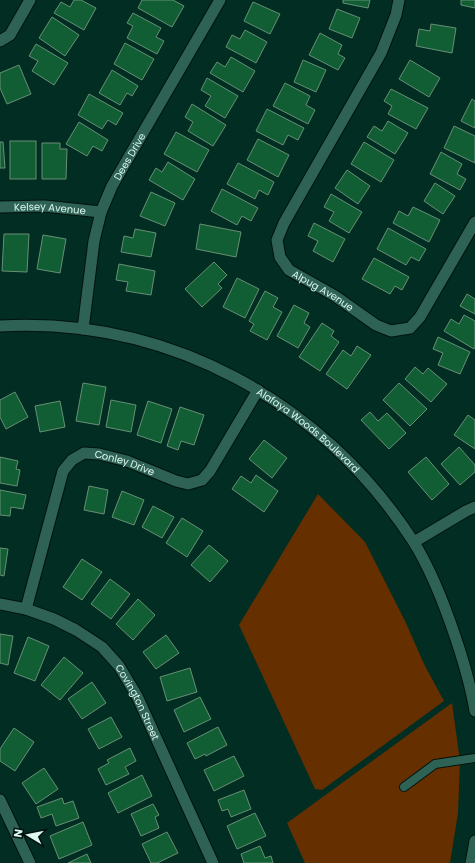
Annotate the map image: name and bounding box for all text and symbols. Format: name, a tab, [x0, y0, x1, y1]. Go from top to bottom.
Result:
street label: Dees Drive	[110, 130, 149, 183]
street label: Kelsey Avenue	[14, 199, 86, 218]
street label: Alpug Avenue	[289, 266, 357, 315]
street label: Alafaya Woods Boulevard	[254, 384, 363, 476]
street label: Conley Drive	[94, 447, 157, 480]
street label: Covington Street	[111, 661, 163, 743]
north arrow	[8, 815, 48, 855]
text: N	[10, 828, 27, 839]

